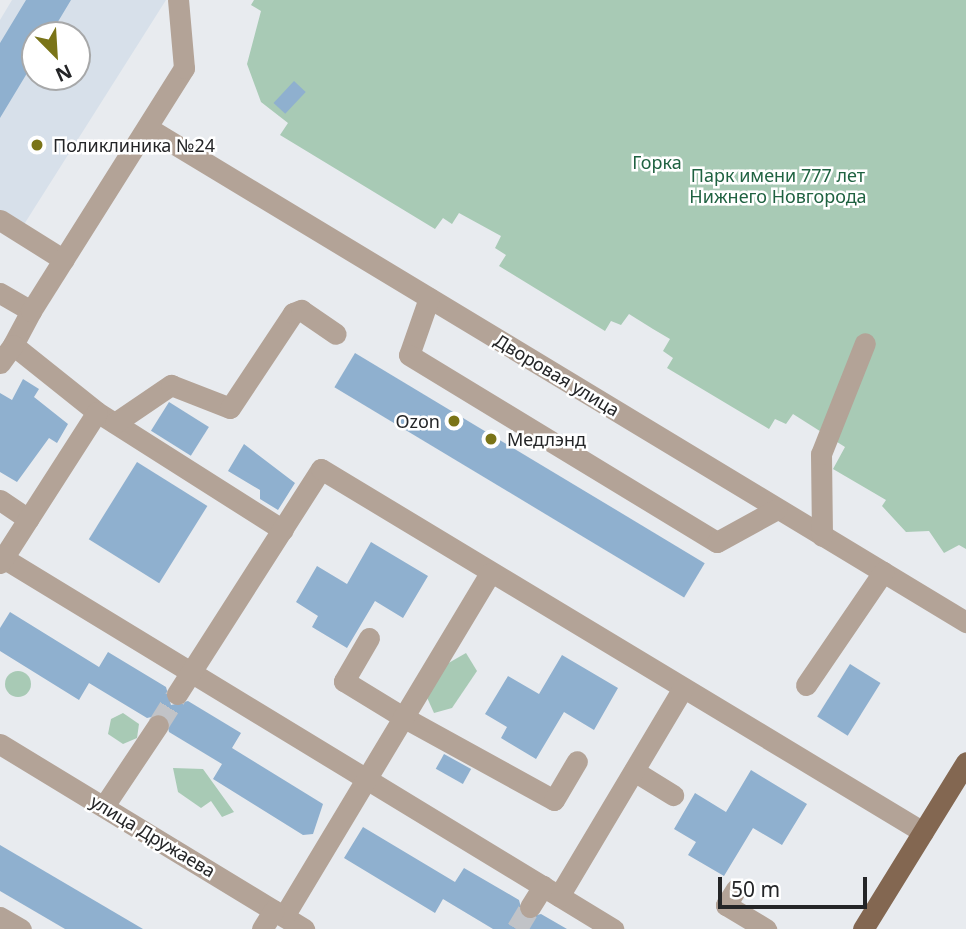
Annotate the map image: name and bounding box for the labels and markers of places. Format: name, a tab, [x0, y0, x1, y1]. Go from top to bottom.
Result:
place label: Поликлиника №24	[53, 134, 215, 156]
marker: Поликлиника №24	[27, 135, 47, 155]
place label: Ozon	[395, 410, 440, 432]
marker: Ozon	[446, 413, 462, 429]
place label: Медлэнд	[507, 428, 586, 450]
marker: Медлэнд	[481, 429, 501, 449]

